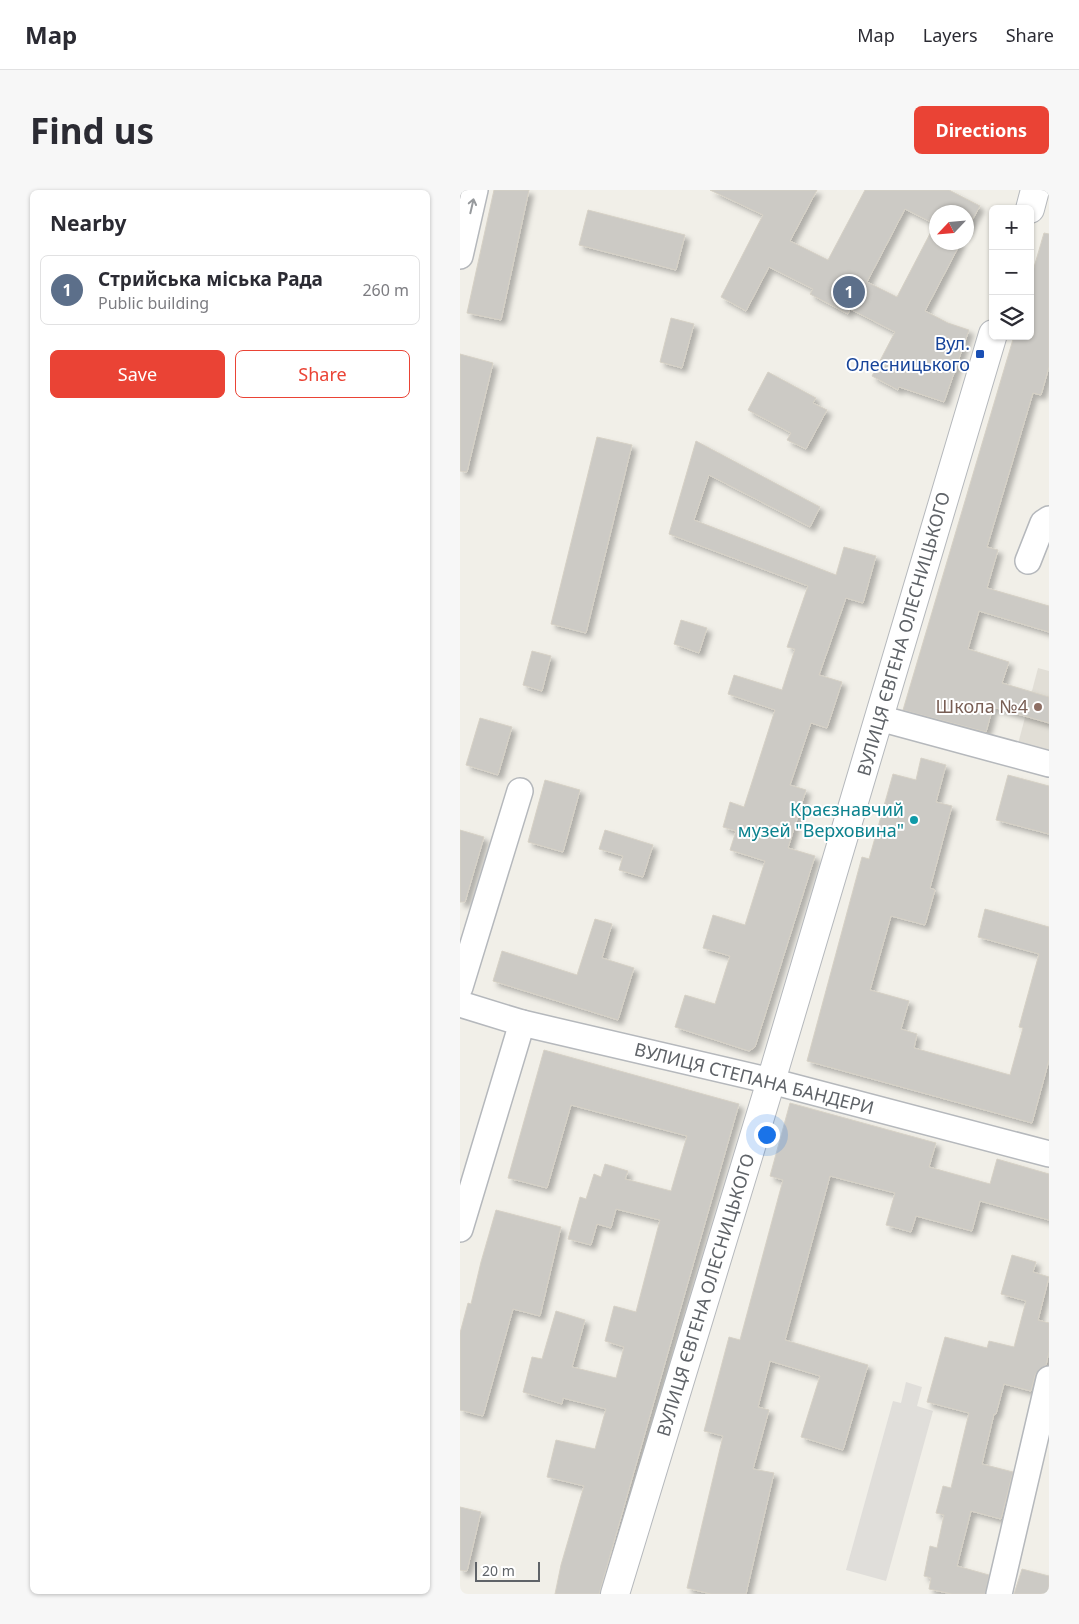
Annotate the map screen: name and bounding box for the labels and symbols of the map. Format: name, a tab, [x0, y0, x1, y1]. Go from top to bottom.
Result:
one-way arrow	[468, 198, 477, 214]
north arrow	[929, 205, 974, 250]
pin: 1	[833, 273, 865, 311]
place label: Вул. Олесницького	[846, 331, 970, 376]
marker: Вул. Олесницького	[974, 348, 986, 360]
street label: ВУЛИЦЯ ЄВГЕНА ОЛЕСНИЦЬКОГО	[851, 489, 955, 779]
place label: Школа №4	[936, 694, 1028, 718]
marker: Школа №4	[1032, 701, 1044, 713]
place label: Краєзнавчий музей "Верховина"	[738, 797, 904, 842]
marker: Краєзнавчий музей "Верховина"	[908, 814, 920, 826]
street label: ВУЛИЦЯ СТЕПАНА БАНДЕРИ	[632, 1037, 877, 1119]
your location	[754, 1122, 780, 1148]
street label: ВУЛИЦЯ ЄВГЕНА ОЛЕСНИЦЬКОГО	[650, 1150, 760, 1439]
scale bar	[475, 1559, 540, 1582]

